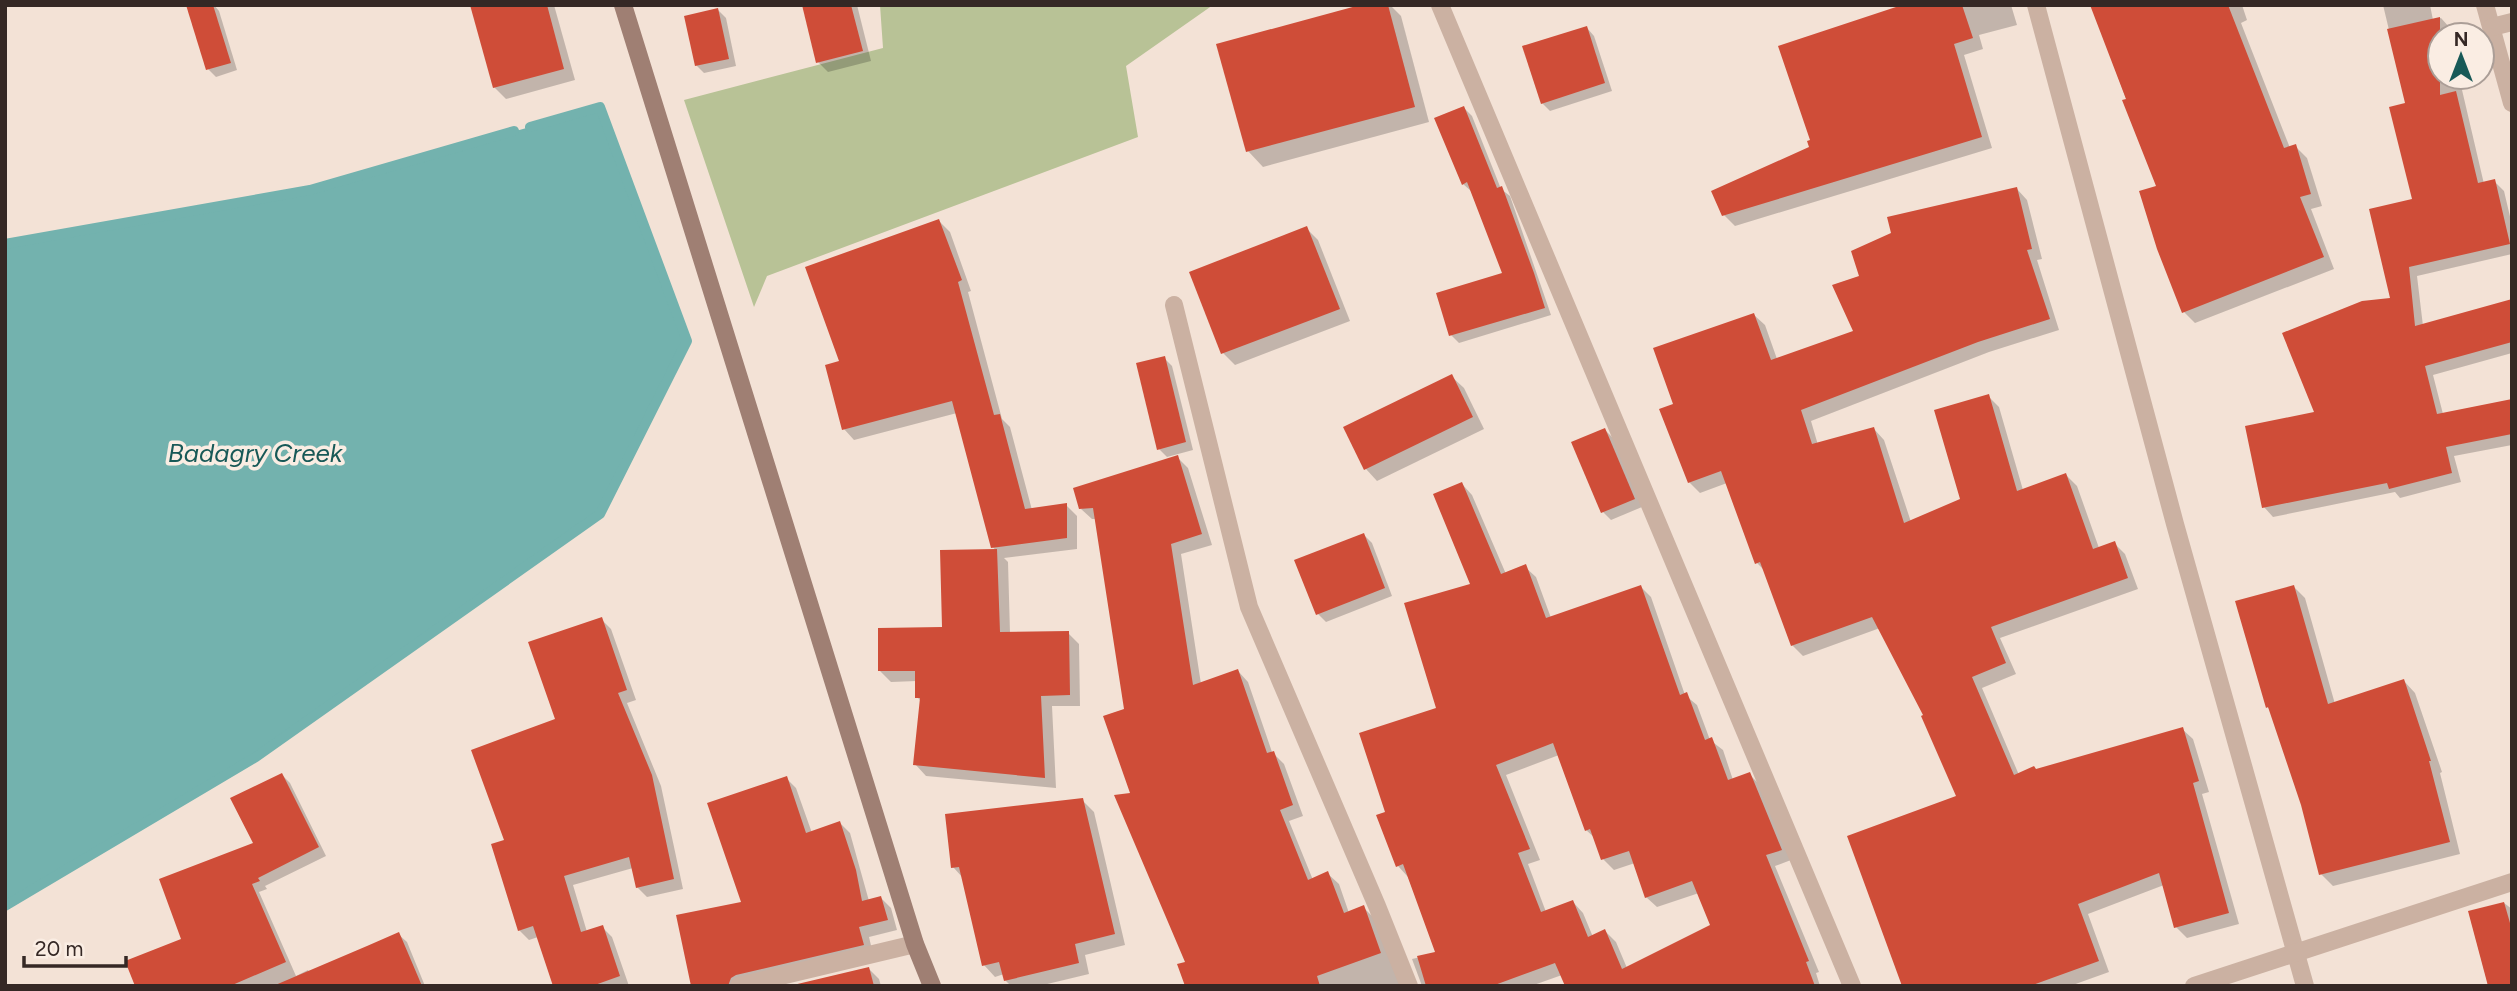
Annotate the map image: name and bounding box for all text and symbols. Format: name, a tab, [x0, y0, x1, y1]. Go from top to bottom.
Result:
north arrow	[2426, 21, 2496, 91]
text: N	[2454, 28, 2468, 51]
water label: Badagry Creek	[168, 437, 344, 469]
scale bar	[24, 925, 126, 969]
text: 20 m	[35, 936, 83, 961]

